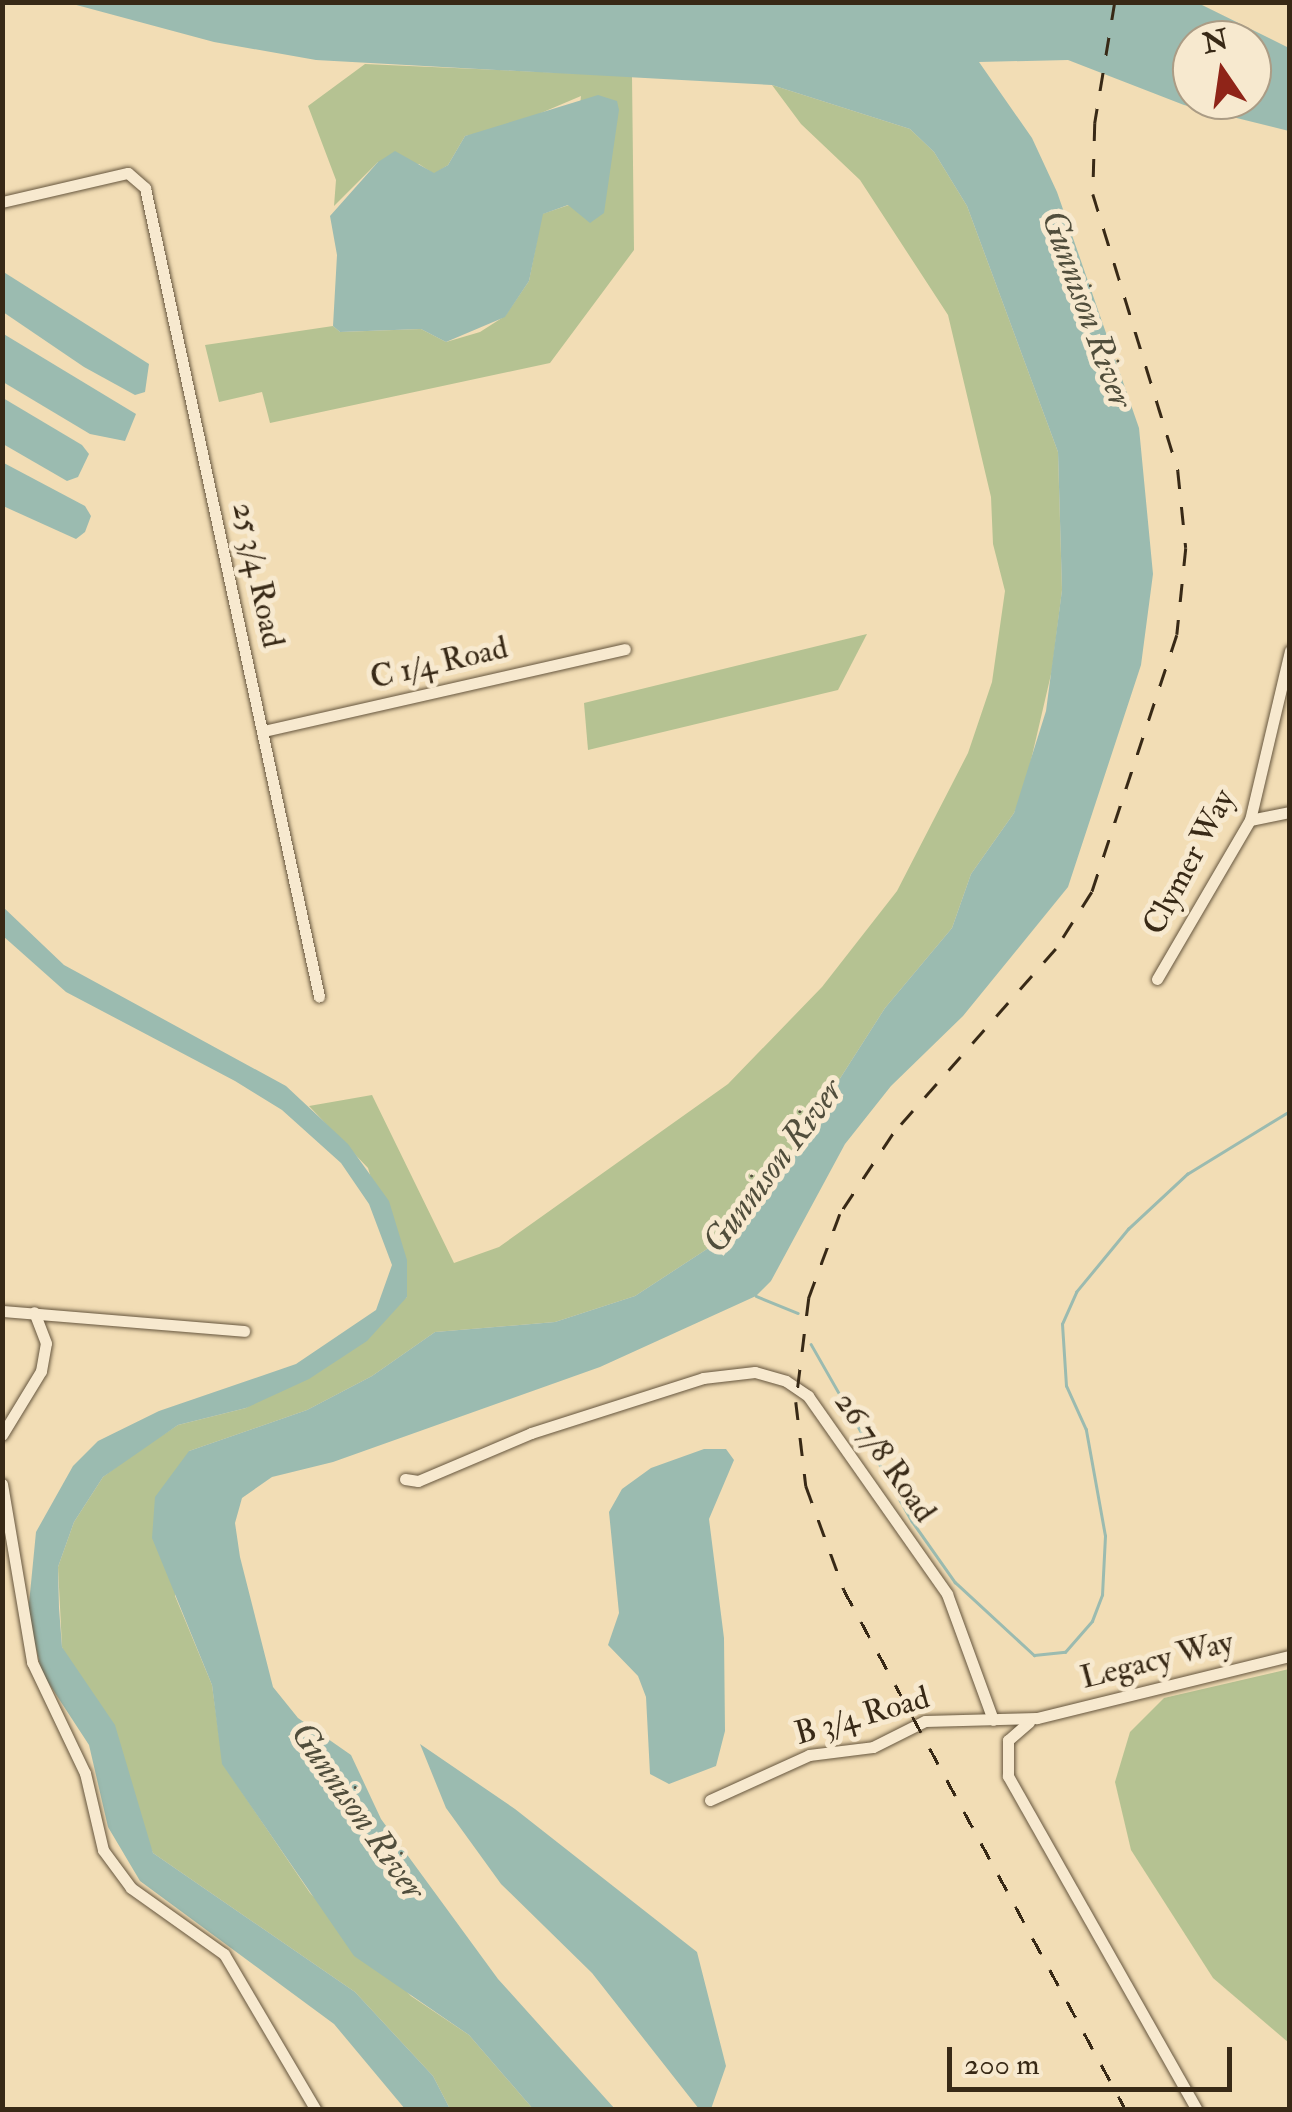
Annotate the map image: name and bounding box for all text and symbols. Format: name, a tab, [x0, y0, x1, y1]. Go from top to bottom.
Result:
north arrow	[1172, 20, 1272, 120]
text: N	[1199, 22, 1232, 62]
water label: Gunnison River	[1032, 205, 1142, 413]
street label: 25 3/4 Road	[224, 499, 292, 651]
street label: C 1/4 Road	[366, 629, 512, 697]
street label: Clymer Way	[1135, 783, 1243, 941]
water label: Gunnison River	[694, 1071, 852, 1261]
street label: 26 7/8 Road	[826, 1384, 944, 1530]
street label: Legacy Way	[1077, 1623, 1237, 1697]
street label: B 3/4 Road	[790, 1678, 934, 1754]
water label: Gunnison River	[281, 1714, 435, 1908]
scale bar	[952, 2027, 1237, 2089]
text: 200 m	[964, 2046, 1040, 2083]

